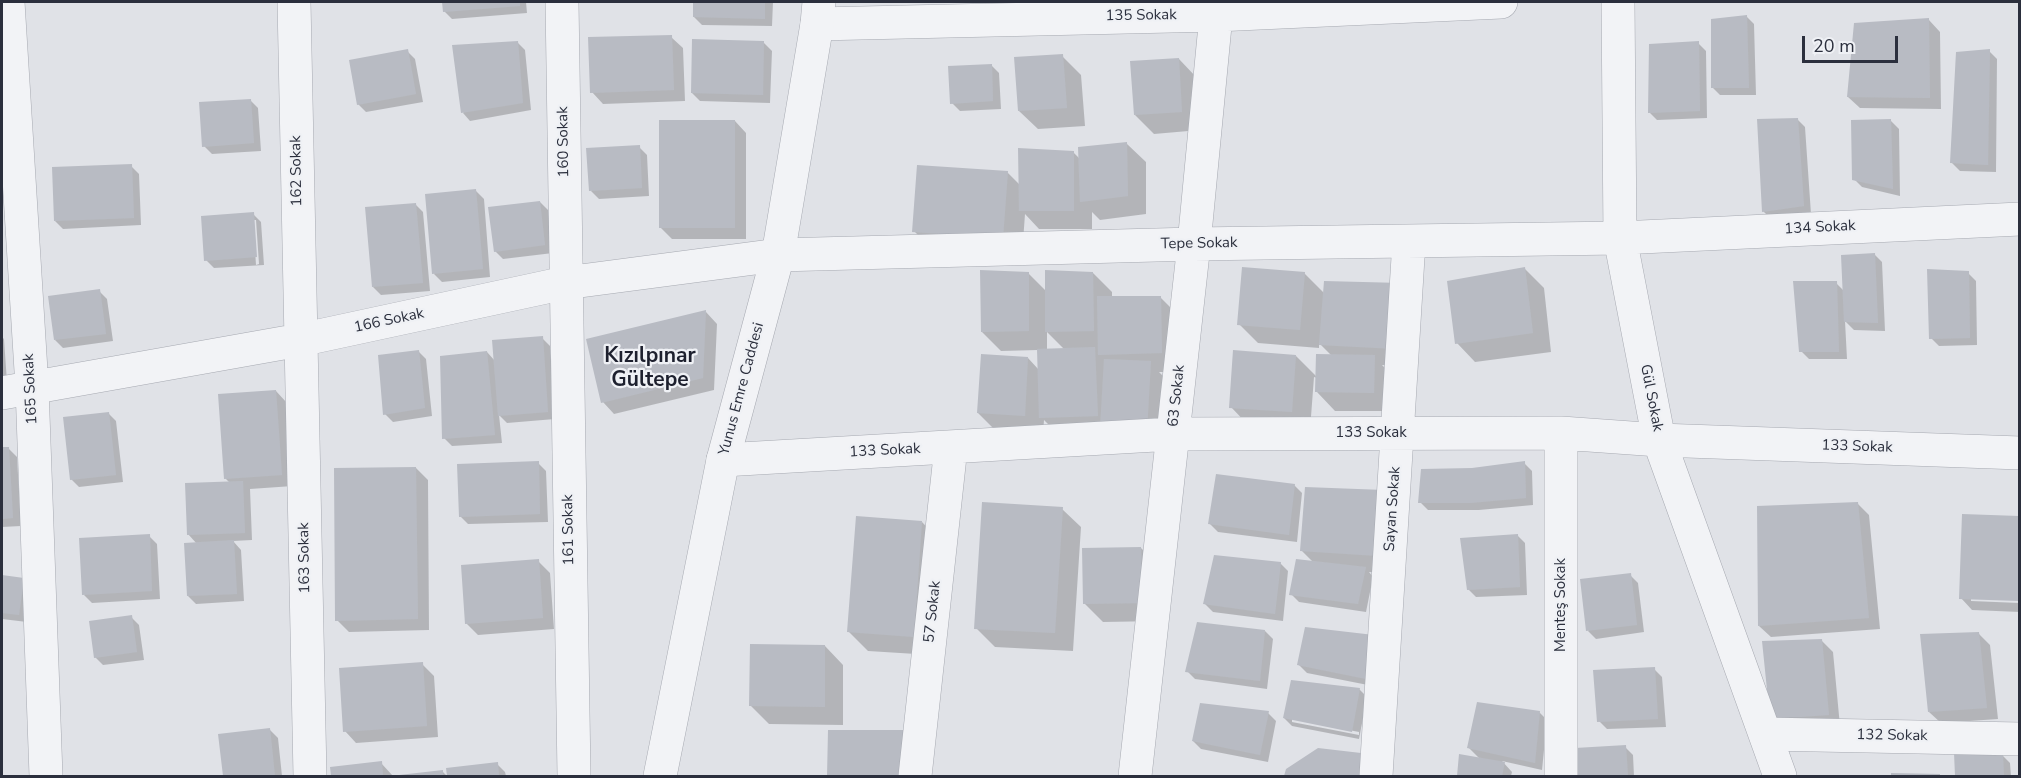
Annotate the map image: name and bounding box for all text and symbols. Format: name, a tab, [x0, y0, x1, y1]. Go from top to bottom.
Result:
street label: 135 Sokak	[1105, 6, 1177, 26]
scale bar	[1805, 24, 1901, 62]
text: 20 m	[1813, 34, 1855, 58]
street label: 160 Sokak	[554, 106, 574, 178]
street label: 162 Sokak	[287, 135, 307, 207]
street label: 134 Sokak	[1784, 217, 1856, 239]
street label: Tepe Sokak	[1160, 234, 1238, 254]
street label: 166 Sokak	[352, 305, 426, 337]
street label: Yunus Emre Caddesi	[716, 321, 768, 457]
district label: Kızılpınar Gültepe	[604, 344, 696, 394]
street label: 165 Sokak	[20, 353, 42, 425]
street label: Gül Sokak	[1636, 363, 1666, 433]
street label: 63 Sokak	[1165, 364, 1189, 428]
street label: 133 Sokak	[1335, 424, 1407, 442]
street label: 133 Sokak	[1821, 437, 1893, 457]
street label: 133 Sokak	[849, 440, 921, 462]
street label: Sayan Sokak	[1381, 466, 1405, 552]
street label: 161 Sokak	[559, 494, 579, 566]
street label: 163 Sokak	[295, 522, 315, 594]
street label: Menteş Sokak	[1552, 558, 1570, 652]
street label: 57 Sokak	[921, 580, 945, 644]
street label: 132 Sokak	[1856, 726, 1928, 746]

